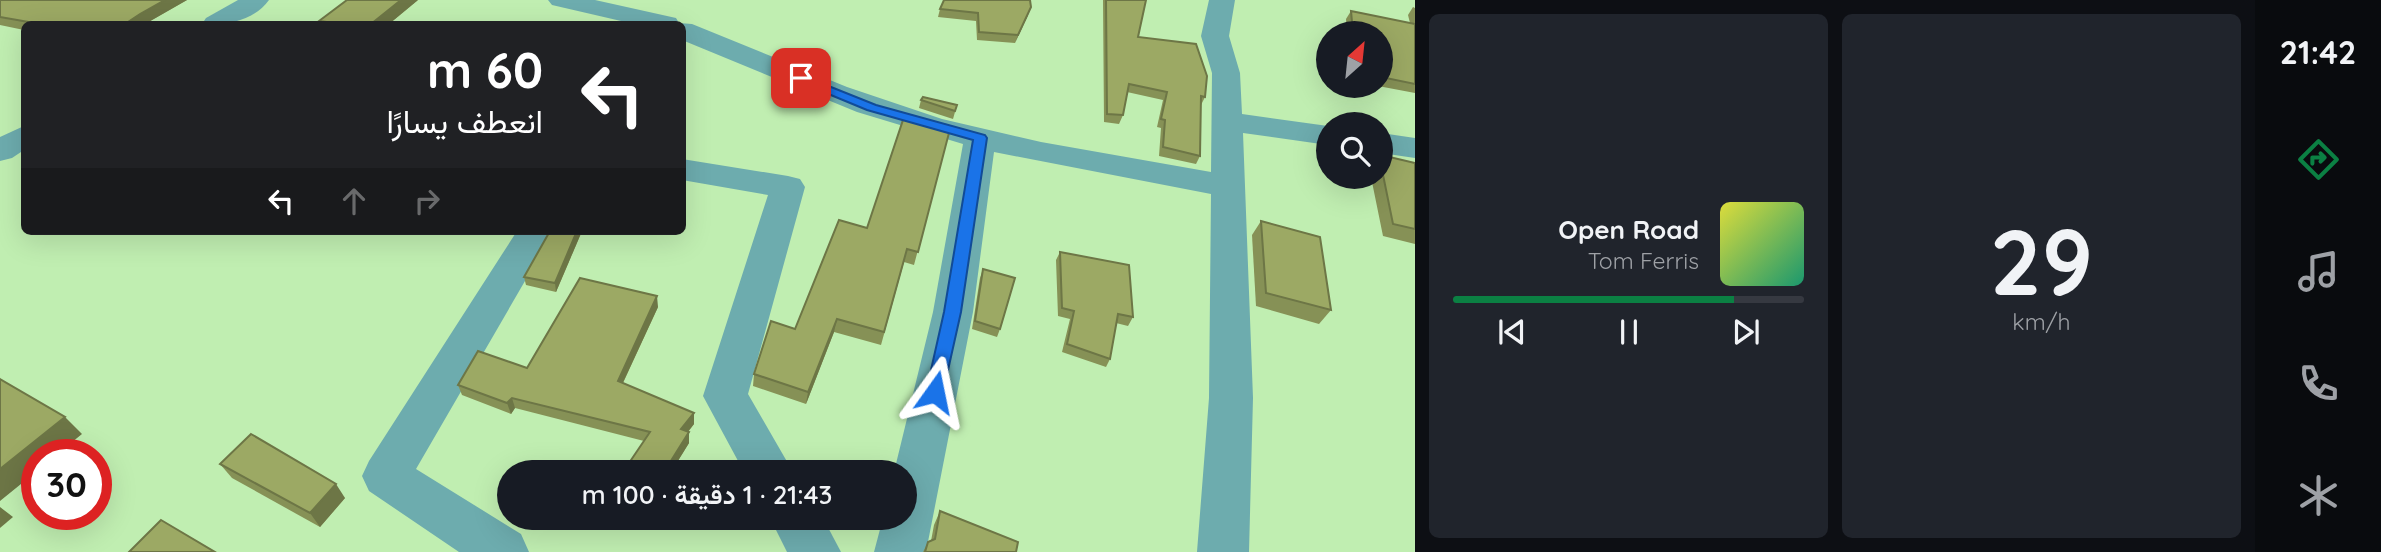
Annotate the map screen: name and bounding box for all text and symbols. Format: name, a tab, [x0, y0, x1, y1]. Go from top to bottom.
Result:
north arrow	[1316, 21, 1393, 98]
map controls	[1316, 21, 1393, 189]
text: 21:42	[2280, 32, 2356, 72]
text: 60 m	[427, 39, 543, 100]
pin	[771, 48, 831, 108]
icon: left	[567, 49, 658, 140]
icon: arrive	[782, 59, 820, 97]
text: انعطف يسارًا	[387, 101, 543, 141]
button: search	[1316, 112, 1393, 189]
icon: directions	[2294, 135, 2343, 184]
icon: left	[262, 182, 300, 220]
icon: ahead	[335, 182, 373, 220]
icon: right	[408, 182, 446, 220]
text: 29	[1990, 204, 2093, 318]
text: Open Road	[1558, 213, 1699, 246]
text: Tom Ferris	[1588, 246, 1699, 275]
icon: music	[2294, 247, 2343, 296]
text: km/h	[2012, 307, 2071, 336]
icon: previous	[1493, 313, 1531, 351]
icon: pause	[1610, 313, 1648, 351]
icon: next	[1727, 313, 1765, 351]
position arrow	[898, 355, 972, 429]
icon: phone	[2294, 359, 2343, 408]
speed limit sign: 30	[21, 439, 112, 530]
icon: climate	[2294, 471, 2343, 520]
text: 21:43 · 1 دقيقة · 100 m	[582, 478, 832, 511]

